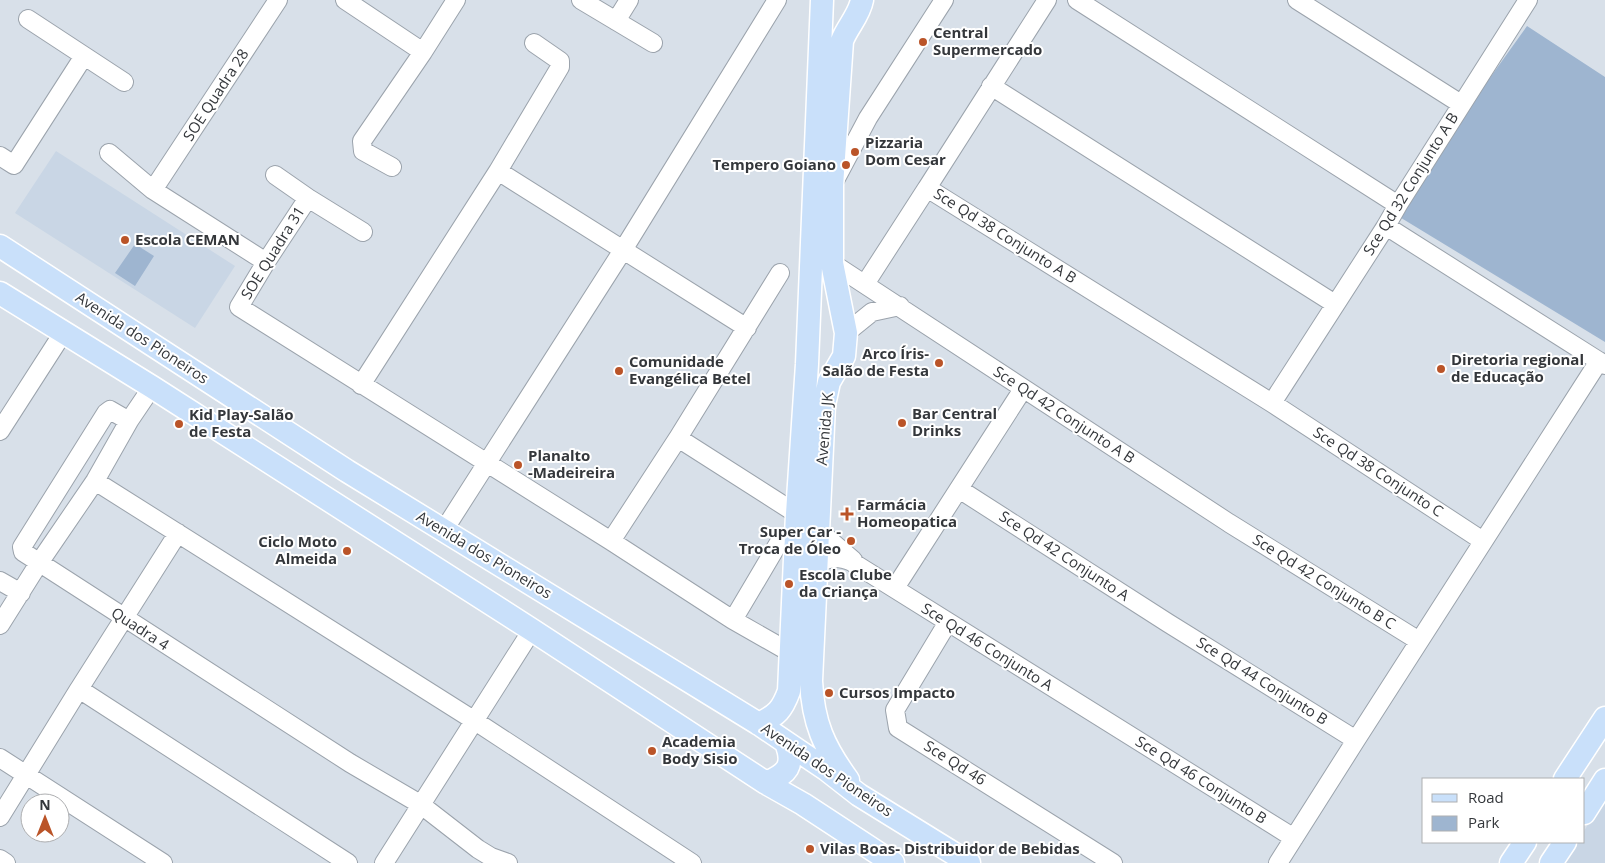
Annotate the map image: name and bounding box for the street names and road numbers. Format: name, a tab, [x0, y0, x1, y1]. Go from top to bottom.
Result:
street label: SOE Quadra 28	[178, 45, 252, 144]
street label: Sce Qd 32 Conjunto A B	[1358, 108, 1462, 259]
street label: Sce Qd 38 Conjunto A B	[930, 183, 1081, 287]
street label: SOE Quadra 31	[236, 202, 309, 303]
street label: Avenida dos Pioneiros	[72, 287, 213, 388]
street label: Sce Qd 42 Conjunto A B	[990, 361, 1139, 467]
street label: Avenida JK	[811, 391, 837, 466]
street label: Sce Qd 38 Conjunto C	[1310, 422, 1447, 521]
street label: Avenida dos Pioneiros	[413, 506, 556, 603]
street label: Sce Qd 42 Conjunto A	[996, 506, 1134, 605]
street label: Sce Qd 42 Conjunto B C	[1249, 529, 1400, 633]
street label: Sce Qd 46 Conjunto A	[918, 598, 1057, 695]
street label: Quadra 4	[108, 602, 174, 655]
street label: Sce Qd 44 Conjunto B	[1193, 632, 1332, 729]
street label: Avenida dos Pioneiros	[758, 718, 897, 821]
street label: Sce Qd 46 Conjunto B	[1132, 731, 1271, 828]
street label: Sce Qd 46	[921, 735, 990, 789]

